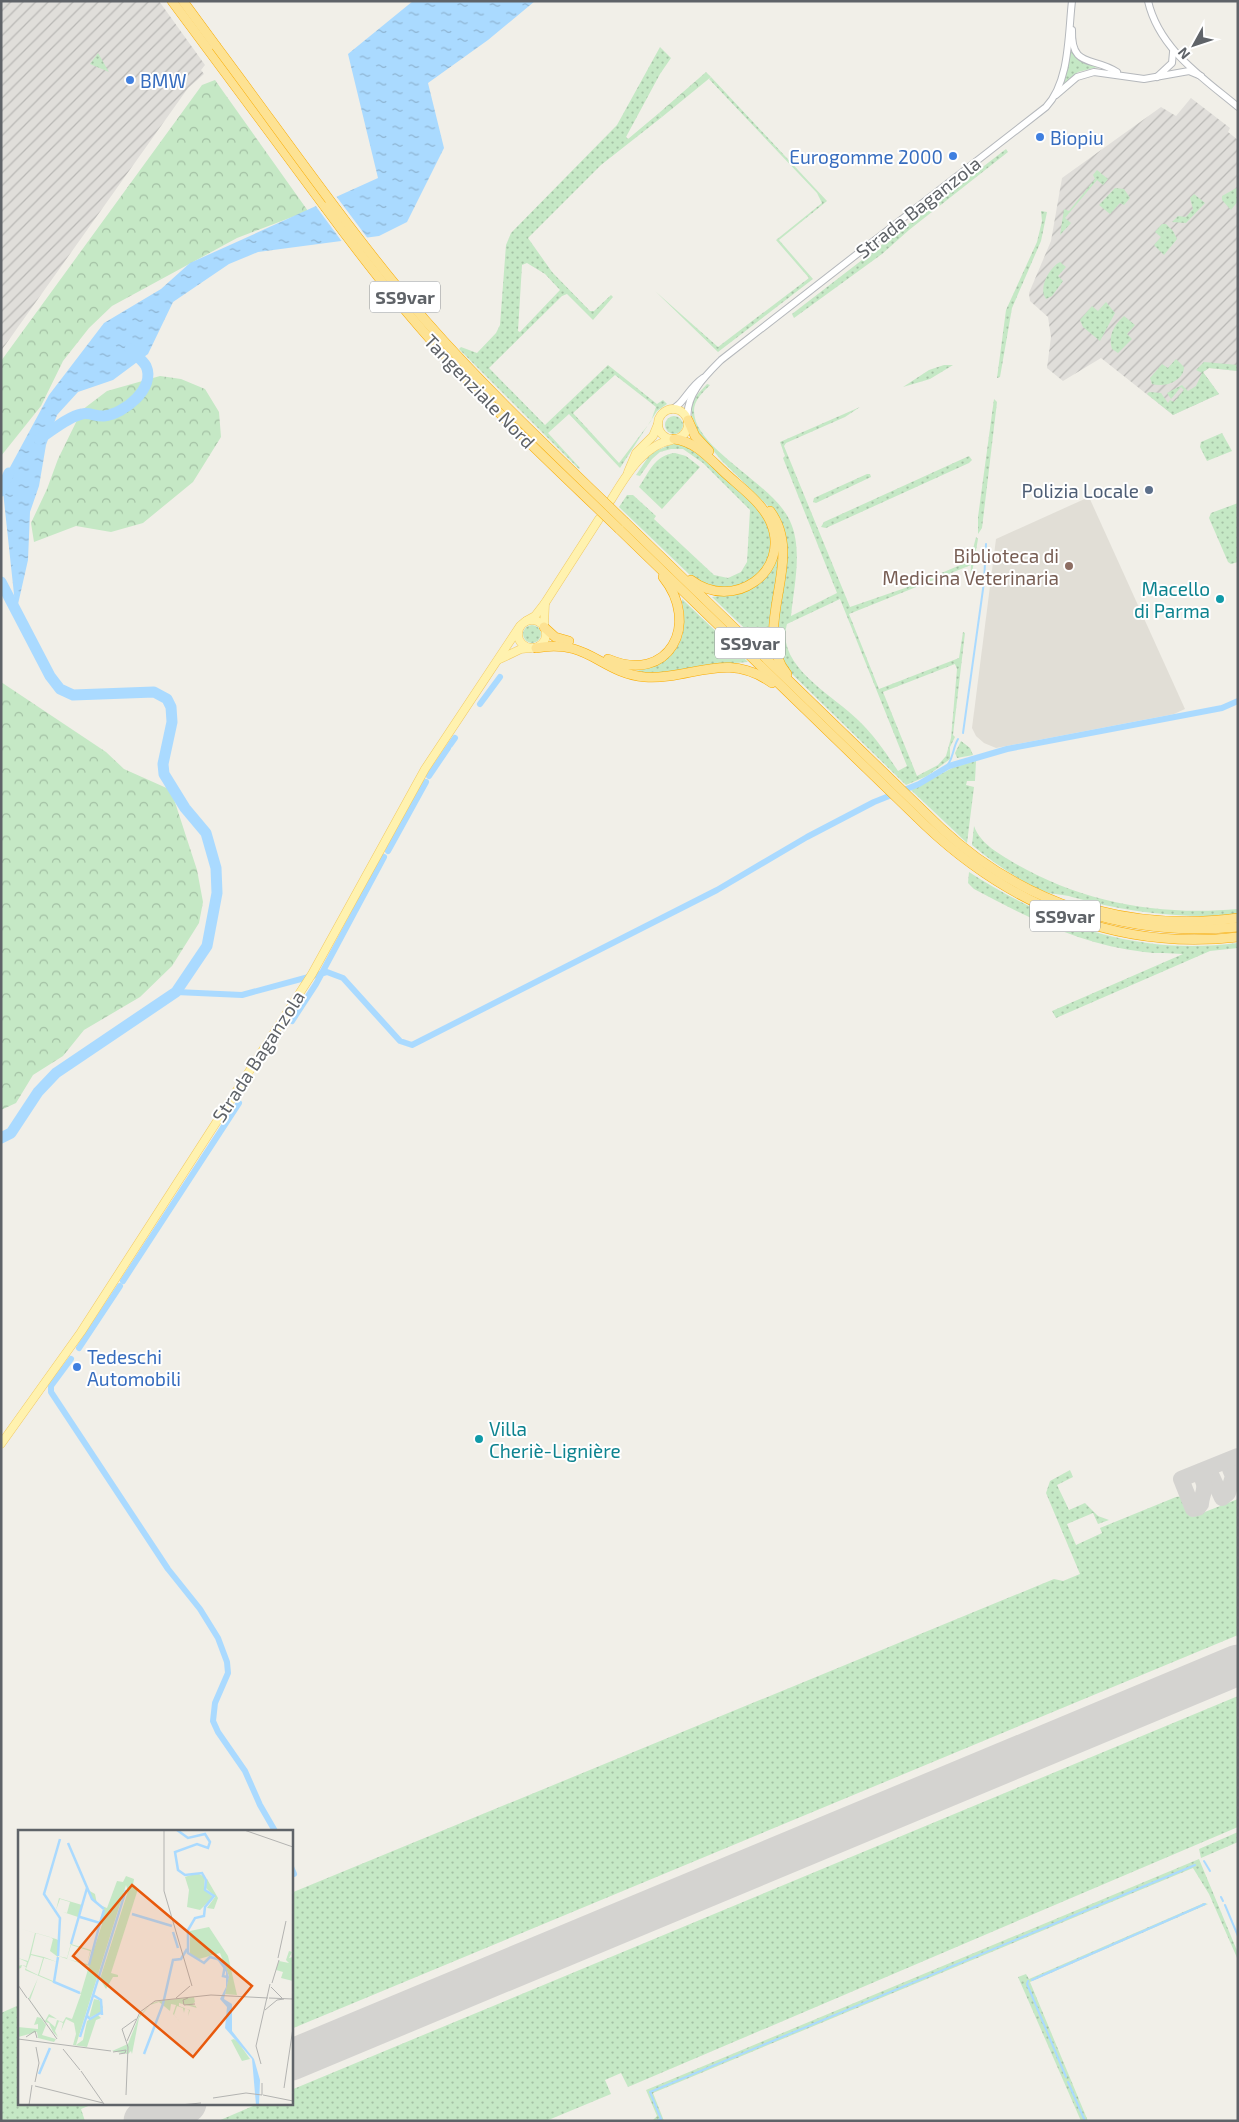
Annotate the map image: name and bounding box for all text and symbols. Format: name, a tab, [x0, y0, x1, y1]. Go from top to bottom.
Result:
north arrow	[1169, 20, 1219, 70]
text: N	[1174, 44, 1193, 63]
place label: BMW	[140, 69, 186, 92]
marker: BMW	[124, 74, 136, 86]
place label: Biopiu	[1050, 126, 1104, 149]
marker: Biopiu	[1034, 131, 1046, 143]
place label: Eurogomme 2000	[789, 145, 943, 168]
marker: Eurogomme 2000	[947, 150, 959, 162]
street label: Strada Baganzola	[851, 151, 985, 263]
road number: SS9var	[370, 282, 440, 312]
street label: Tangenziale Nord	[420, 329, 540, 453]
place label: Polizia Locale	[1022, 479, 1139, 502]
marker: Polizia Locale	[1143, 484, 1155, 496]
place label: Biblioteca di Medicina Veterinaria	[882, 544, 1059, 589]
marker: Biblioteca di Medicina Veterinaria	[1063, 560, 1075, 572]
place label: Macello di Parma	[1134, 577, 1210, 622]
marker: Macello di Parma	[1214, 593, 1226, 605]
road number: SS9var	[715, 628, 785, 658]
road number: SS9var	[1030, 900, 1100, 931]
street label: Strada Baganzola	[207, 986, 309, 1126]
place label: Tedeschi Automobili	[87, 1345, 181, 1390]
marker: Tedeschi Automobili	[71, 1361, 83, 1373]
place label: Villa Cheriè-Lignière	[489, 1417, 621, 1462]
marker: Villa Cheriè-Lignière	[473, 1433, 485, 1445]
inset map	[18, 1830, 292, 2104]

